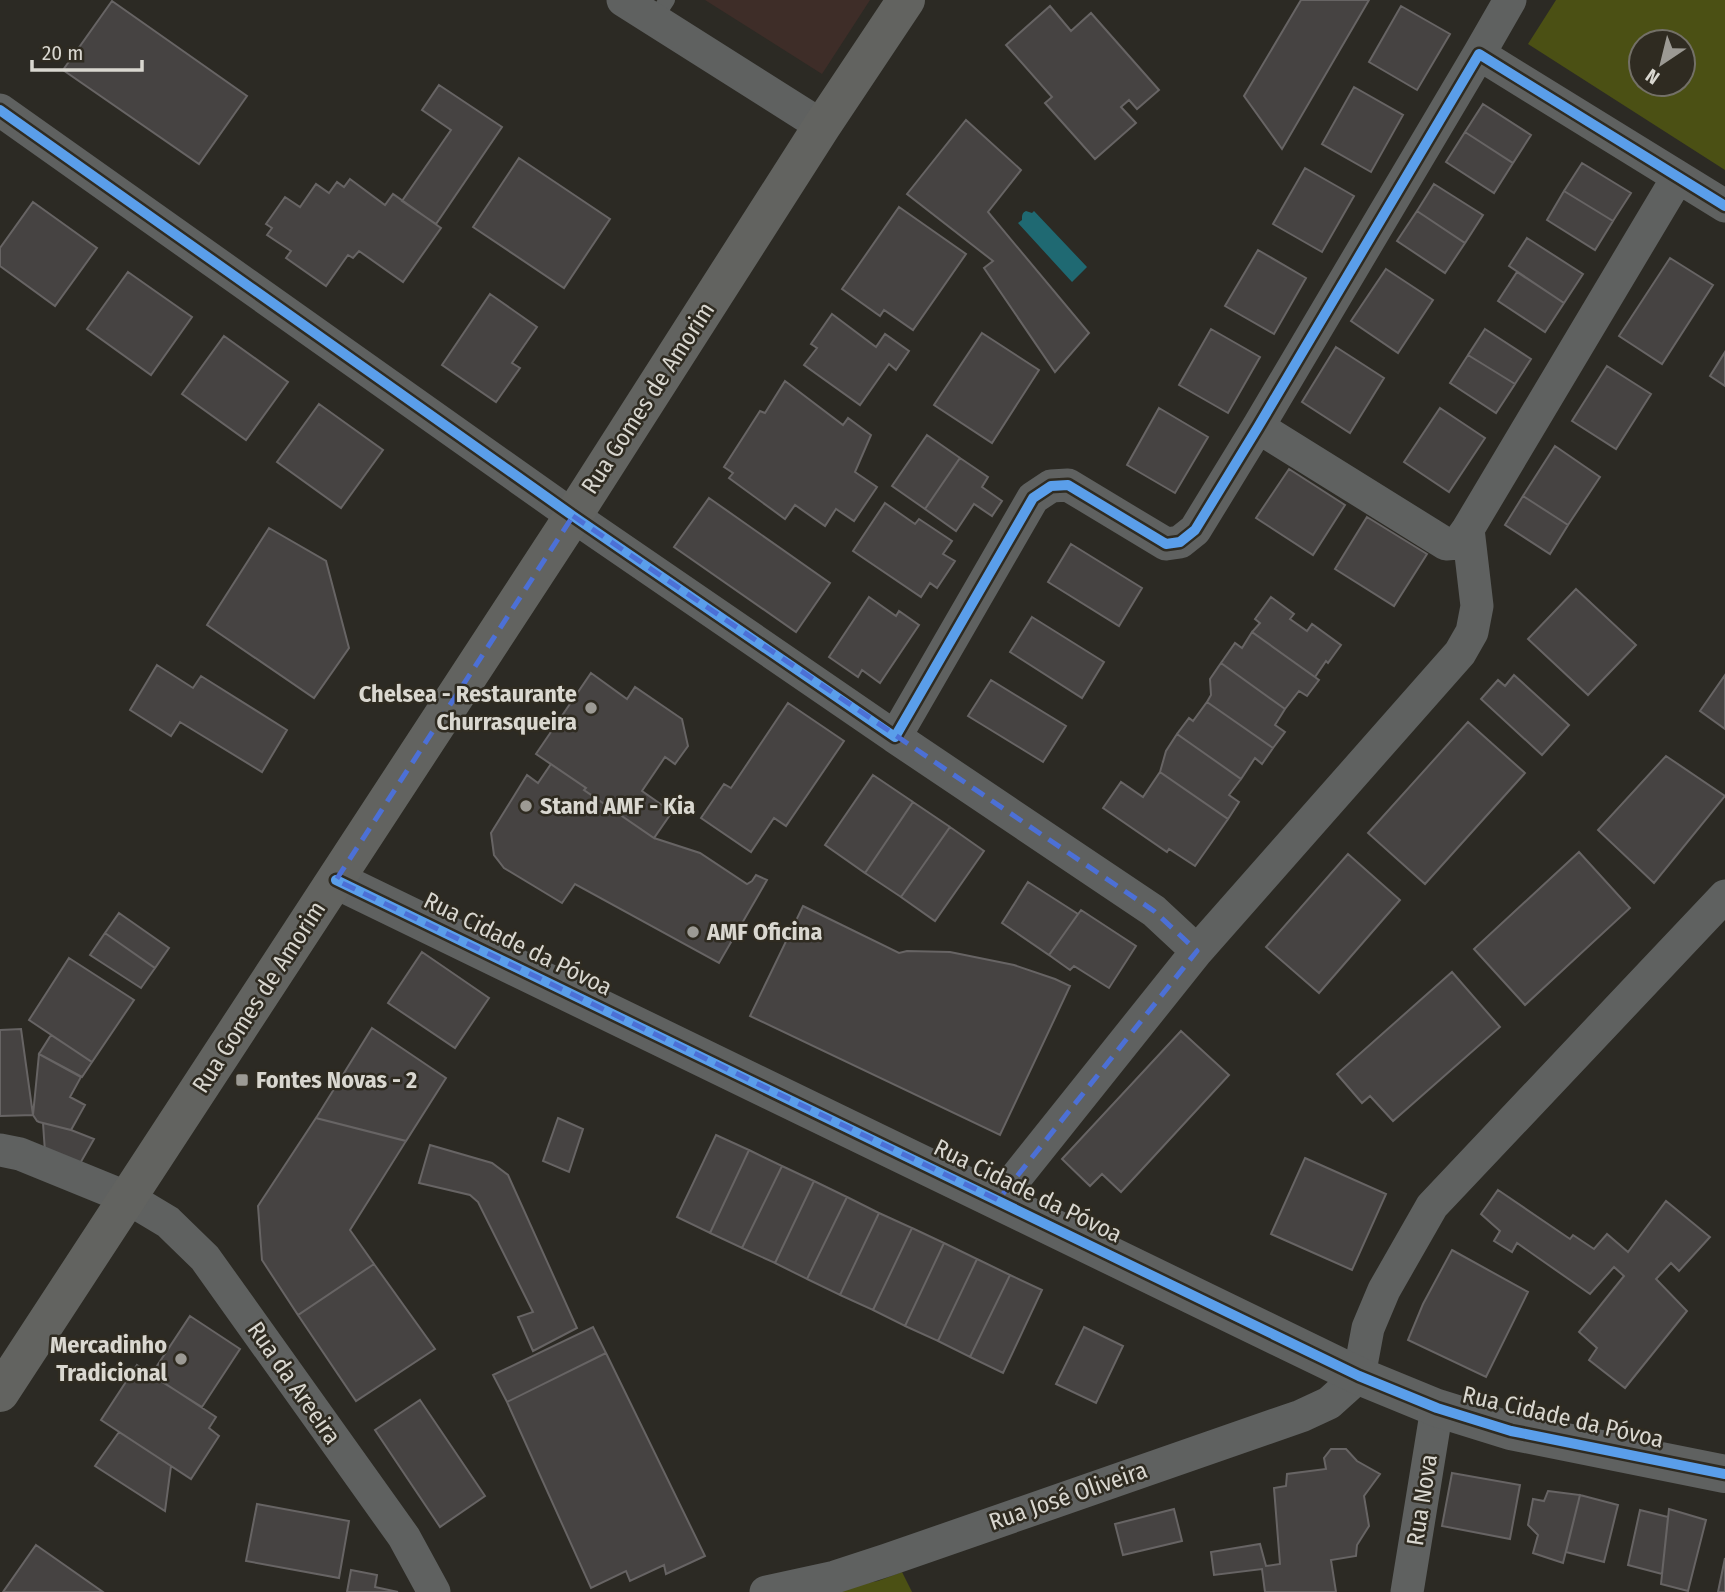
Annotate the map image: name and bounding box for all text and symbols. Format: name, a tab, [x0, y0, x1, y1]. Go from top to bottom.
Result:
scale bar	[32, 28, 142, 72]
north arrow	[1627, 28, 1697, 98]
text: 20 m	[42, 40, 83, 66]
text: N	[1641, 64, 1664, 89]
street label: Rua Gomes de Amorim	[576, 297, 720, 499]
place label: Chelsea - Restaurante Churrasqueira	[359, 680, 577, 736]
marker: Chelsea - Restaurante Churrasqueira	[583, 700, 599, 716]
place label: Stand AMF - Kia	[540, 792, 695, 820]
marker: Stand AMF - Kia	[518, 798, 534, 814]
street label: Rua Cidade da Póvoa	[419, 886, 617, 1002]
street label: Rua Gomes de Amorim	[187, 896, 331, 1098]
place label: AMF Oficina	[706, 918, 822, 946]
marker: AMF Oficina	[685, 924, 701, 940]
place label: Fontes Novas - 2	[256, 1066, 417, 1094]
marker: Fontes Novas - 2	[234, 1072, 250, 1088]
street label: Rua Cidade da Póvoa	[929, 1133, 1127, 1249]
street label: Rua da Areeira	[242, 1316, 346, 1450]
place label: Mercadinho Tradicional	[50, 1331, 167, 1387]
marker: Mercadinho Tradicional	[173, 1351, 189, 1367]
street label: Rua Cidade da Póvoa	[1460, 1380, 1666, 1454]
street label: Rua Nova	[1401, 1452, 1443, 1548]
street label: Rua José Oliveira	[985, 1456, 1151, 1536]

